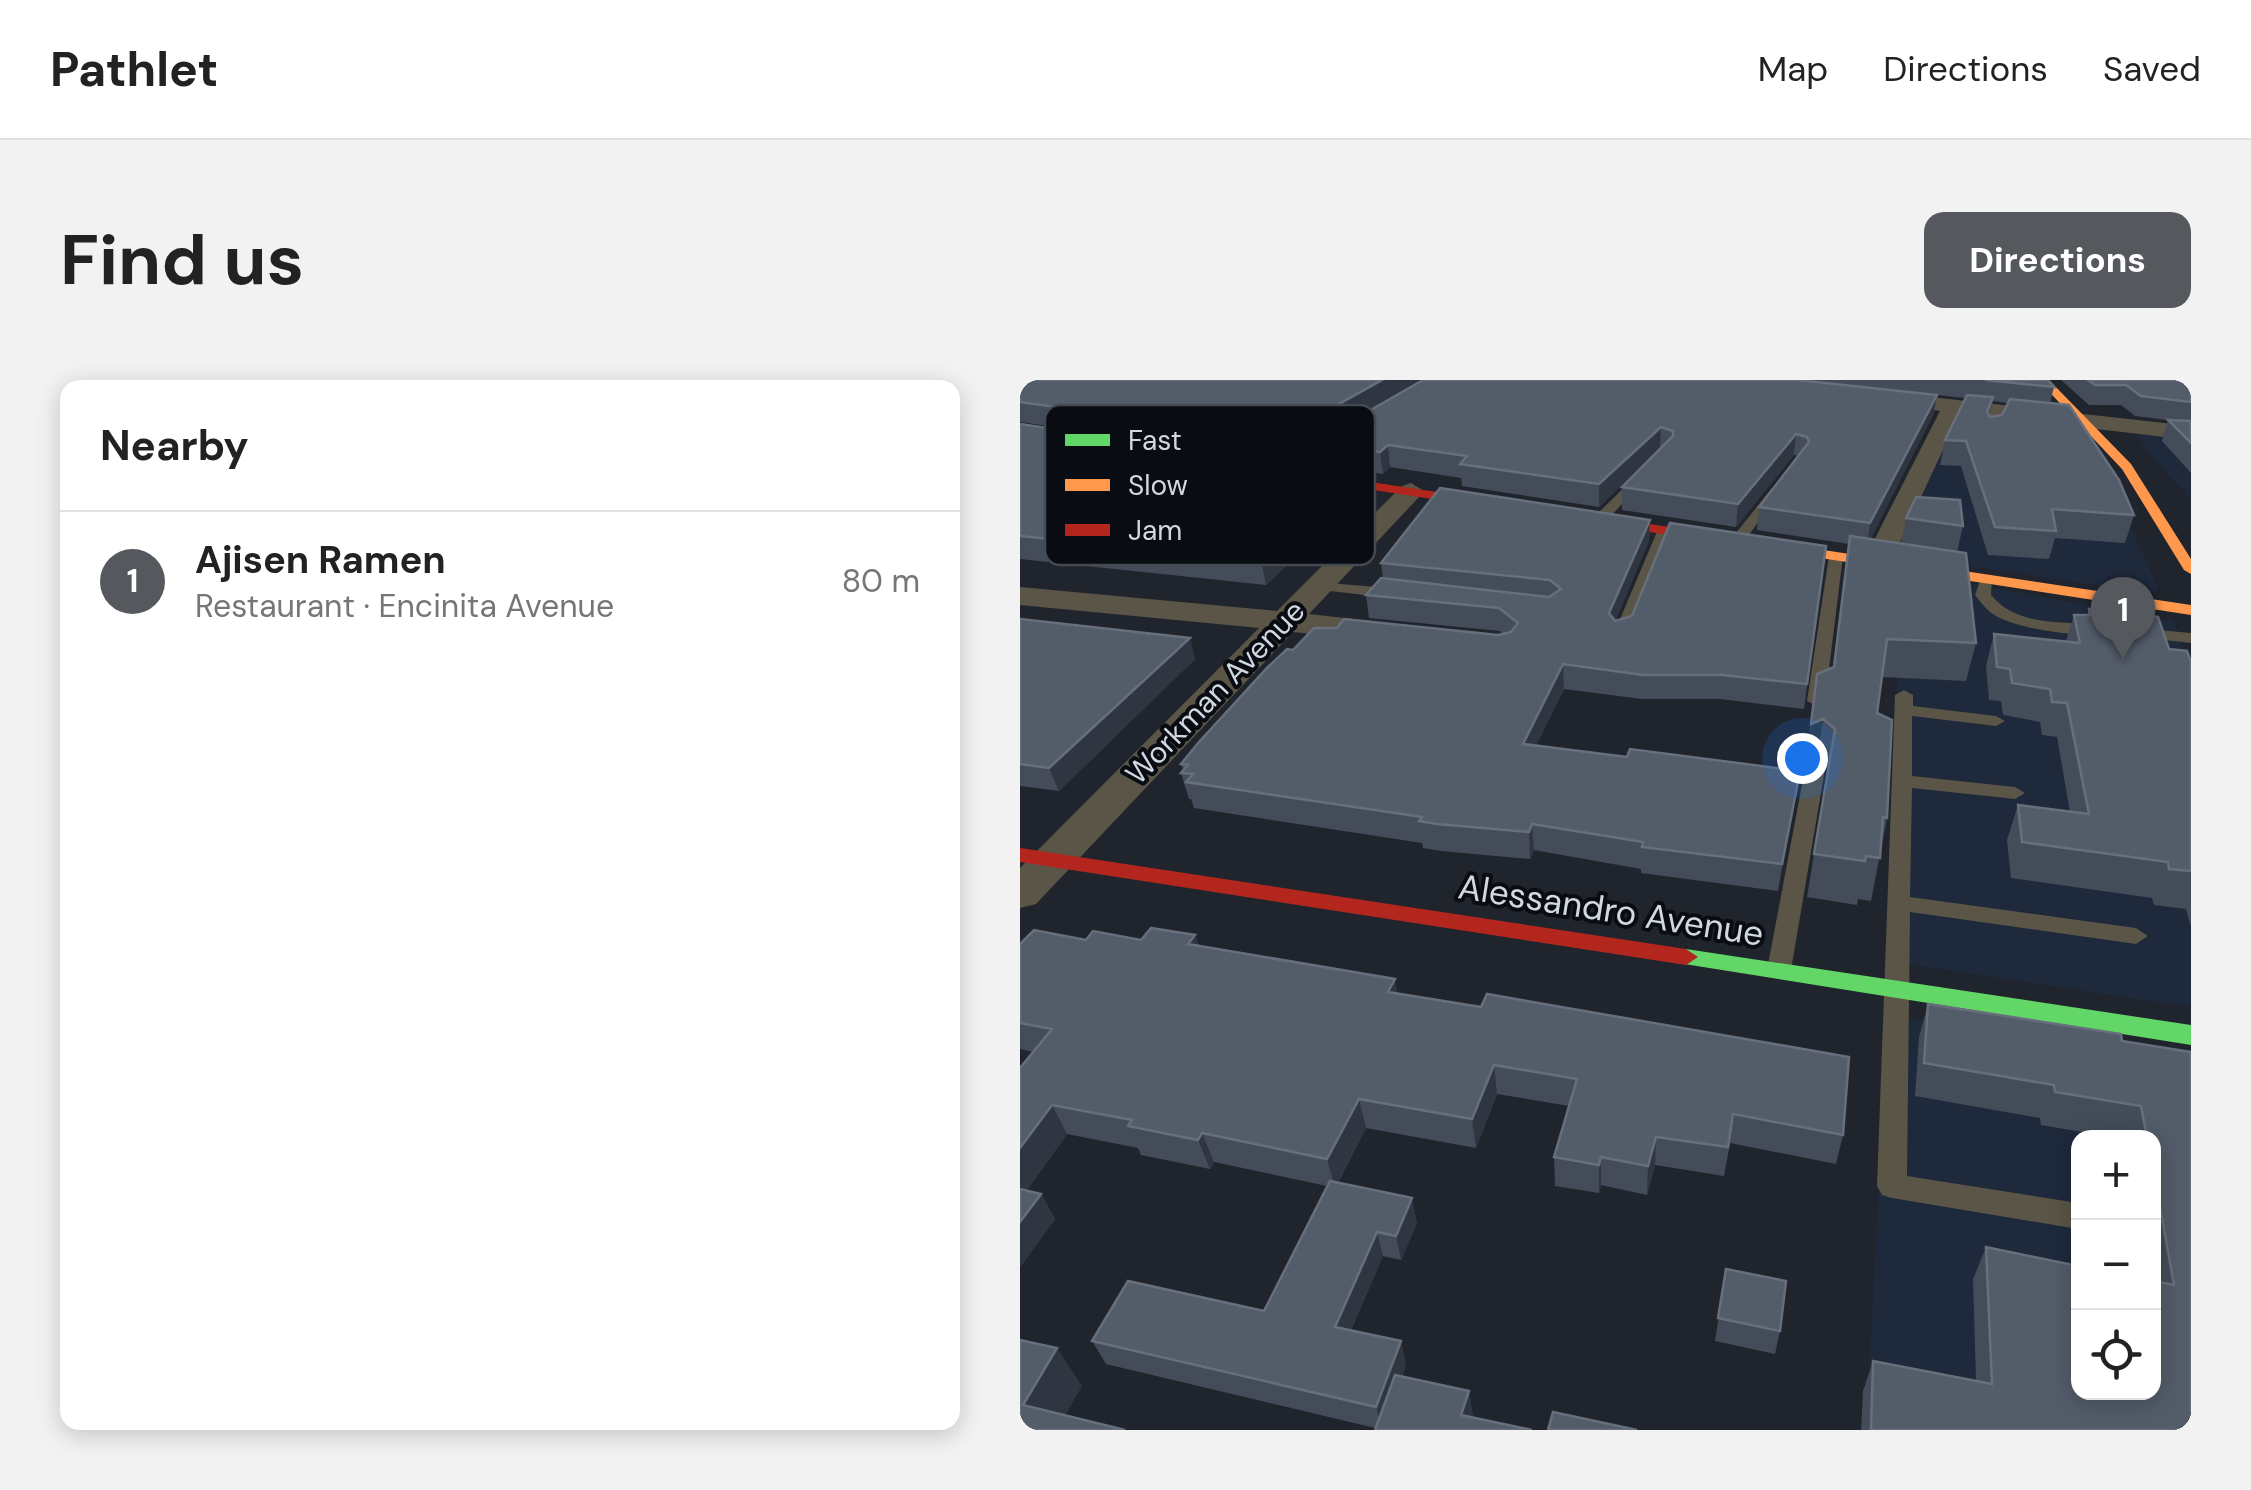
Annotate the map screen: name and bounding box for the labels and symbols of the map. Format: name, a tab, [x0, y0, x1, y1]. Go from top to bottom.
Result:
legend	[1045, 405, 1375, 565]
text: Fast	[1128, 422, 1182, 459]
text: Slow	[1128, 467, 1188, 504]
text: Jam	[1128, 512, 1182, 549]
pin: 1	[2090, 576, 2156, 659]
street label: Workman Avenue	[1117, 592, 1313, 792]
your location	[1777, 733, 1828, 784]
street label: Alessandro Avenue	[1455, 863, 1767, 957]

